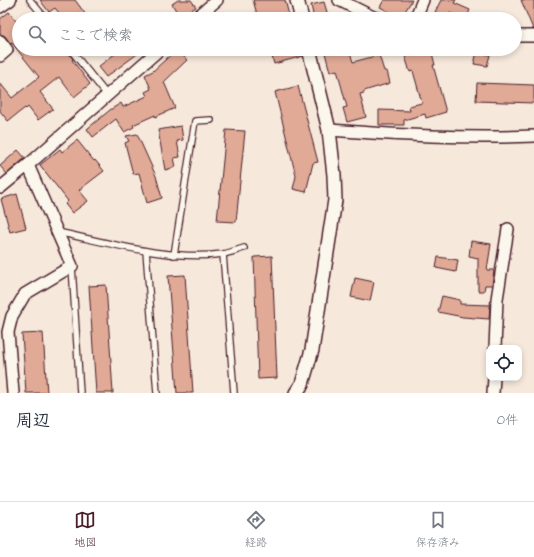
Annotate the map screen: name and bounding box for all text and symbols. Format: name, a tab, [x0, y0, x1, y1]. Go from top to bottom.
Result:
search box	[12, 12, 522, 56]
icon: search	[26, 23, 48, 45]
text: ここで検索	[58, 25, 133, 46]
map controls	[486, 345, 522, 381]
button: locate	[486, 345, 522, 381]
text: 周辺	[16, 409, 50, 433]
text: 0件	[497, 411, 518, 429]
tab: 地図	[74, 509, 96, 550]
tab: 経路	[245, 509, 267, 550]
tab: 保存済み	[416, 509, 460, 550]

